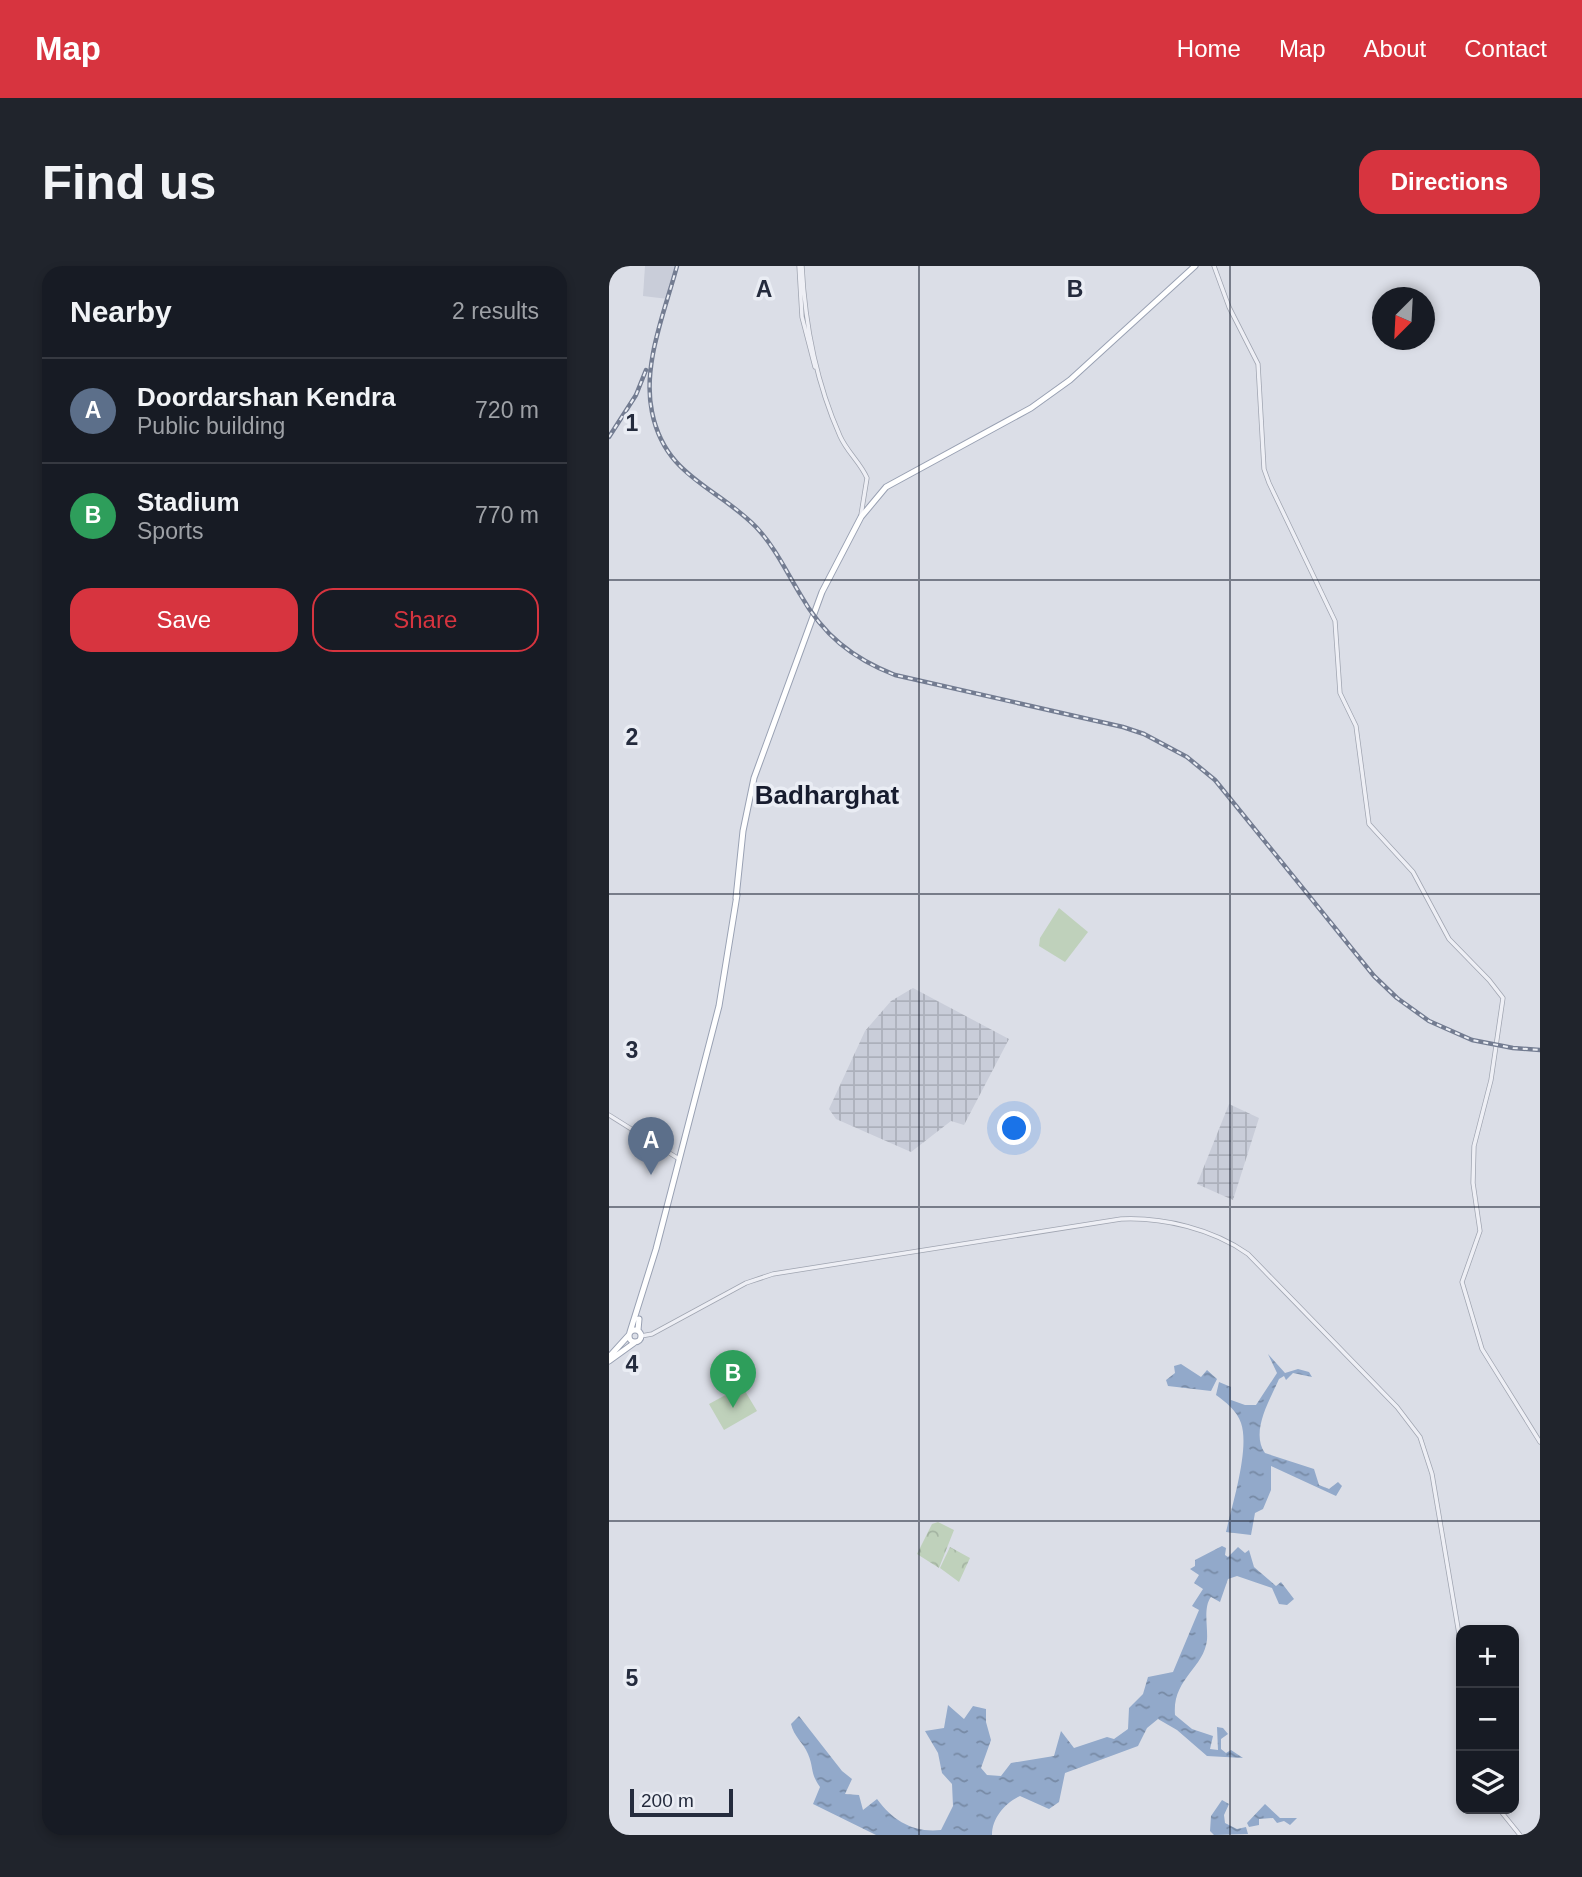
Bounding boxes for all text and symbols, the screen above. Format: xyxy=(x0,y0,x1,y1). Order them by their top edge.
text: Map xyxy=(35,30,101,67)
text: Home xyxy=(1177,35,1241,62)
text: Map xyxy=(1279,35,1326,62)
text: About xyxy=(1364,35,1426,62)
text: Contact xyxy=(1464,35,1547,62)
button: Directions xyxy=(1359,150,1540,214)
text: Find us xyxy=(42,155,216,209)
text: A xyxy=(756,276,772,302)
text: B xyxy=(1067,276,1083,302)
north arrow xyxy=(1372,287,1435,350)
text: Nearby xyxy=(70,295,172,328)
text: 2 results xyxy=(452,298,539,324)
text: Doordarshan Kendra xyxy=(137,382,396,412)
text: A xyxy=(85,397,101,423)
text: 720 m xyxy=(475,397,539,423)
text: 1 xyxy=(626,410,639,436)
text: Public building xyxy=(137,413,285,439)
text: Stadium xyxy=(137,487,240,517)
text: B xyxy=(85,502,101,528)
text: 770 m xyxy=(475,502,539,528)
text: Sports xyxy=(137,518,203,544)
button: Save xyxy=(70,588,298,652)
button: Share xyxy=(312,588,539,652)
text: 2 xyxy=(626,724,638,750)
district label: Badharghat xyxy=(755,780,900,810)
text: 3 xyxy=(626,1037,638,1063)
your location xyxy=(997,1111,1031,1145)
pin: A xyxy=(628,1117,674,1175)
pin: B xyxy=(710,1350,756,1408)
text: 4 xyxy=(626,1351,639,1377)
map controls xyxy=(1456,1625,1519,1814)
button: + xyxy=(1456,1625,1519,1688)
text: 5 xyxy=(626,1665,639,1691)
button: − xyxy=(1456,1688,1519,1751)
button: layers xyxy=(1456,1751,1519,1814)
scale bar xyxy=(630,1786,733,1818)
text: 200 m xyxy=(641,1790,694,1811)

